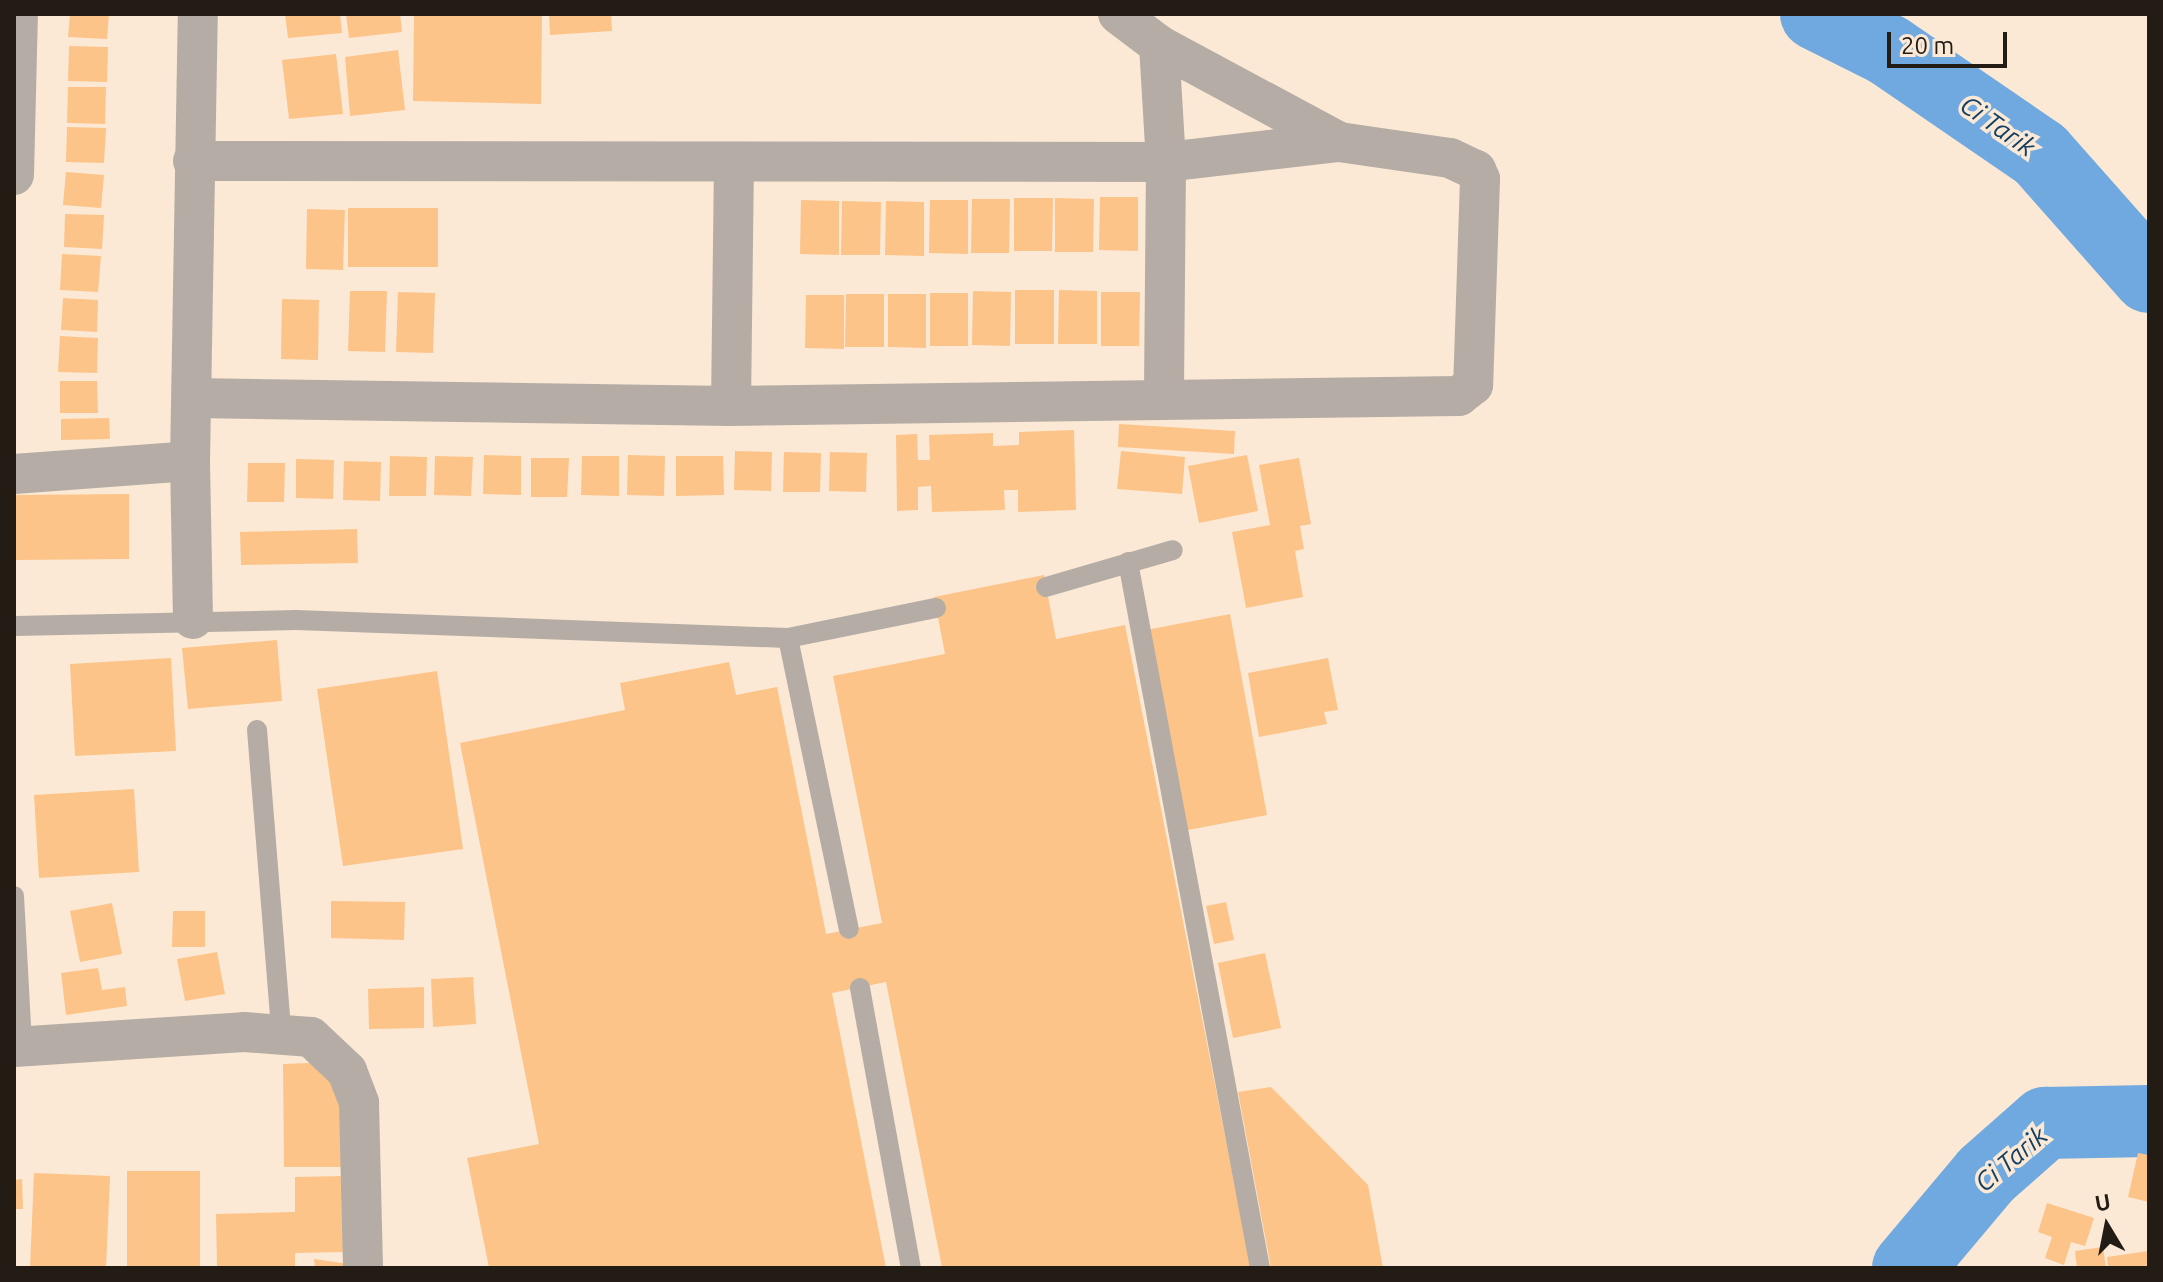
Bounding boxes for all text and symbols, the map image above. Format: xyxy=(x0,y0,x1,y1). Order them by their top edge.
scale bar xyxy=(1891,16,2011,66)
text: 20 m xyxy=(1901,32,1954,59)
water label: Ci Tarik xyxy=(1954,89,2042,163)
water label: Ci Tarik xyxy=(1968,1120,2054,1198)
north arrow xyxy=(2067,1186,2147,1266)
text: U xyxy=(2093,1188,2113,1216)

